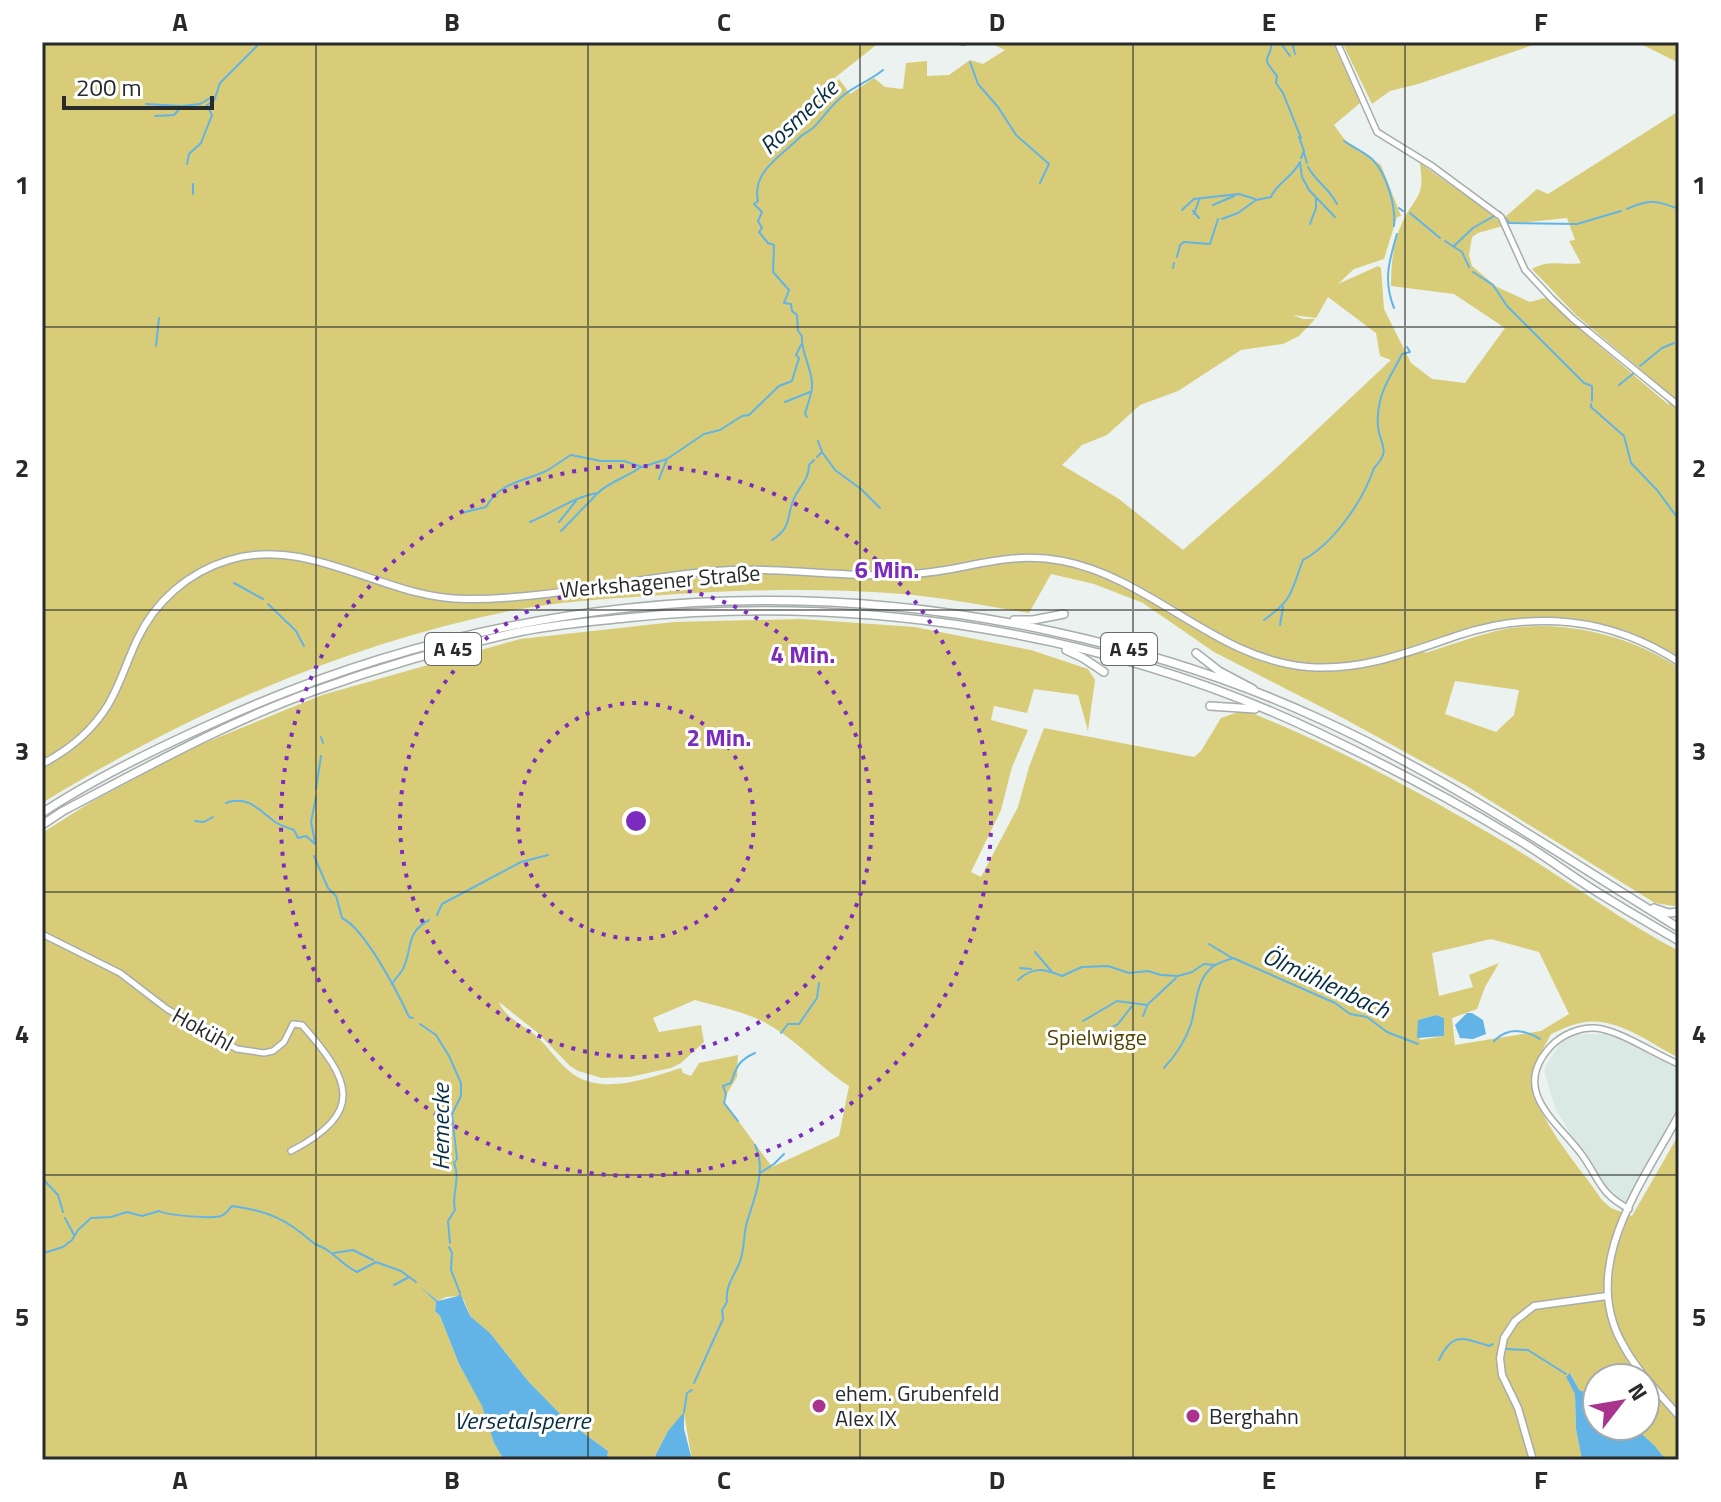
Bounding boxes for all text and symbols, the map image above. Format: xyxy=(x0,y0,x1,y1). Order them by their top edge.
text: A xyxy=(172,2,188,41)
text: B xyxy=(444,2,460,41)
text: C xyxy=(717,2,731,41)
text: D xyxy=(989,2,1005,41)
text: E xyxy=(1262,2,1276,41)
text: F xyxy=(1534,2,1548,41)
scale bar xyxy=(64,60,212,110)
text: 200 m xyxy=(76,69,142,105)
water label: Rosmecke xyxy=(751,69,847,162)
text: 1 xyxy=(15,165,29,204)
text: 1 xyxy=(1692,165,1706,204)
text: 2 xyxy=(15,448,29,487)
text: 2 xyxy=(1692,448,1706,487)
text: 6 Min. xyxy=(855,551,919,587)
street label: Werkshagener Straße xyxy=(558,555,762,607)
road number: A 45 xyxy=(425,633,481,665)
road number: A 45 xyxy=(1101,633,1157,665)
text: 4 Min. xyxy=(771,636,835,672)
text: 2 Min. xyxy=(687,719,751,755)
text: 3 xyxy=(15,731,29,770)
text: 3 xyxy=(1692,731,1706,770)
centre of rings xyxy=(622,807,650,835)
water label: Ölmühlenbach xyxy=(1257,937,1397,1028)
street label: Hokühl xyxy=(166,998,240,1060)
text: 4 xyxy=(15,1014,29,1053)
text: 4 xyxy=(1692,1014,1706,1053)
park label: Spielwigge xyxy=(1047,1020,1147,1054)
water label: Hemecke xyxy=(422,1082,458,1170)
text: 5 xyxy=(15,1297,29,1336)
text: 5 xyxy=(1692,1297,1706,1336)
north arrow xyxy=(1581,1362,1661,1442)
place label: ehem. Grubenfeld Alex IX xyxy=(835,1376,999,1435)
text: N xyxy=(1620,1376,1657,1407)
marker: ehem. Grubenfeld Alex IX xyxy=(810,1397,828,1415)
place label: Berghahn xyxy=(1209,1399,1299,1433)
water label: Versetalsperre xyxy=(454,1402,592,1438)
marker: Berghahn xyxy=(1184,1407,1202,1425)
text: A xyxy=(172,1460,188,1499)
text: B xyxy=(444,1460,460,1499)
text: C xyxy=(717,1460,731,1499)
text: D xyxy=(989,1460,1005,1499)
text: E xyxy=(1262,1460,1276,1499)
text: F xyxy=(1534,1460,1548,1499)

